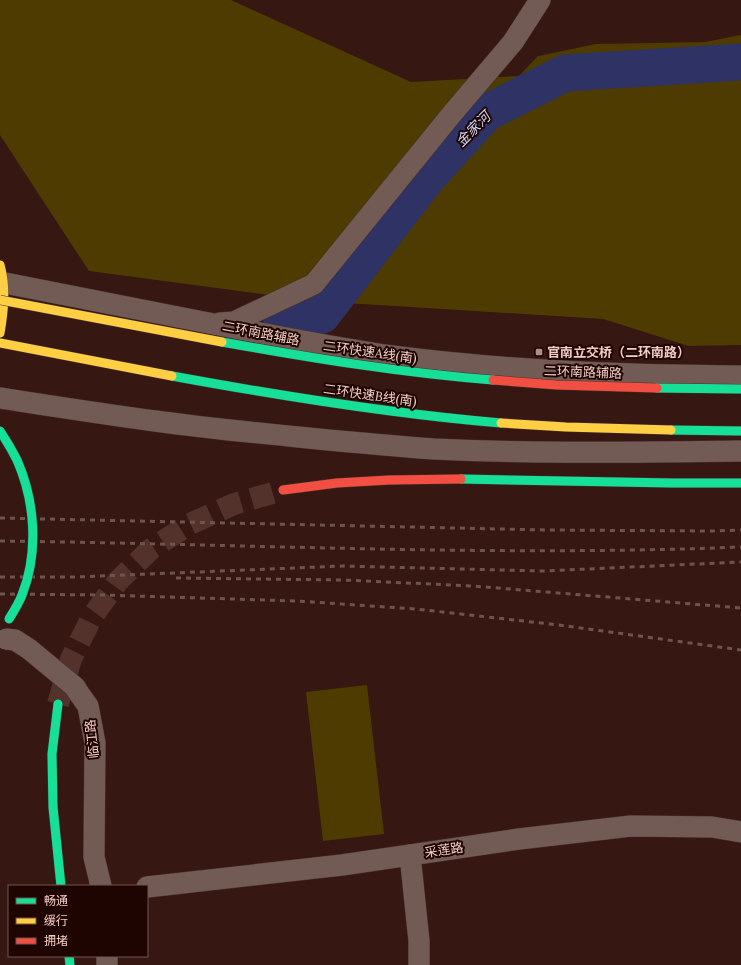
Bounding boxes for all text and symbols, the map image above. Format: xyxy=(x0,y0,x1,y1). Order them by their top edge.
water label: 金家河 xyxy=(452,106,496,150)
street label: 二环南路辅路 xyxy=(221,317,301,349)
street label: 二环快速A线(南) xyxy=(322,337,418,367)
place label: 官南立交桥（二环南路） xyxy=(547,344,690,361)
marker: 官南立交桥（二环南路） xyxy=(534,347,544,357)
street label: 二环南路辅路 xyxy=(544,362,622,382)
street label: 二环快速B线(南) xyxy=(322,380,418,410)
street label: 临江路 xyxy=(82,719,102,759)
street label: 采莲路 xyxy=(423,839,465,861)
legend xyxy=(8,885,148,957)
text: 畅通 xyxy=(44,893,68,908)
text: 缓行 xyxy=(44,913,68,928)
text: 拥堵 xyxy=(44,933,68,948)

